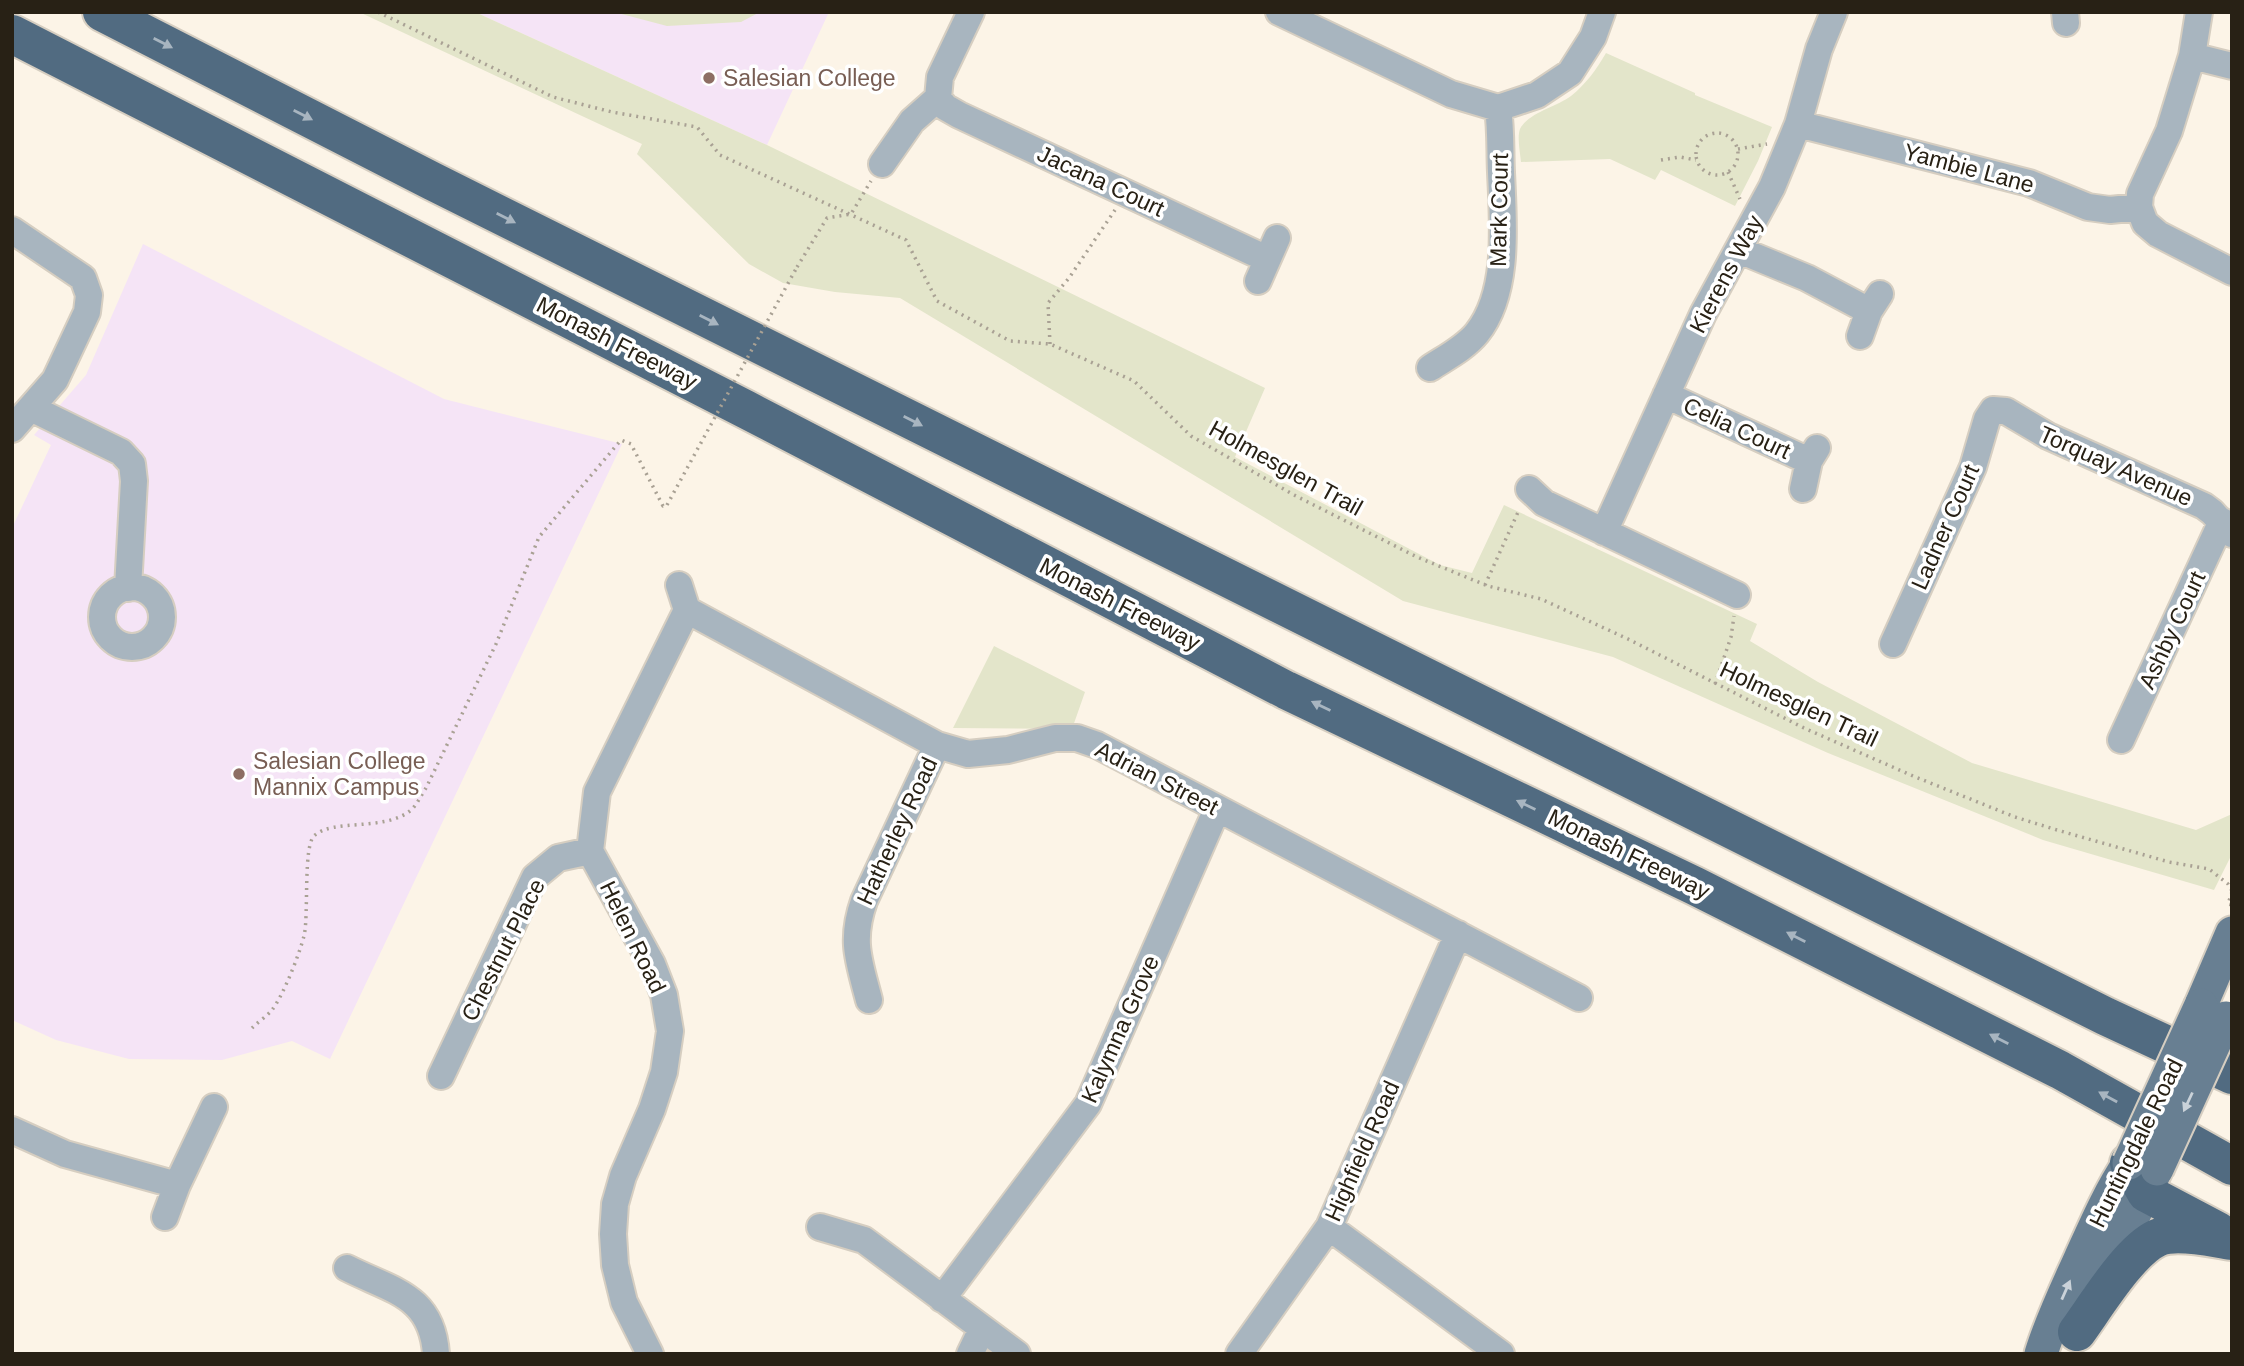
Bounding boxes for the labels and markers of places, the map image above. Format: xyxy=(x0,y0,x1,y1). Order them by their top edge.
place label: Salesian College xyxy=(723,65,896,91)
marker: Salesian College xyxy=(701,70,717,86)
place label: Salesian College Mannix Campus xyxy=(253,748,426,800)
marker: Salesian College Mannix Campus xyxy=(231,766,247,782)

